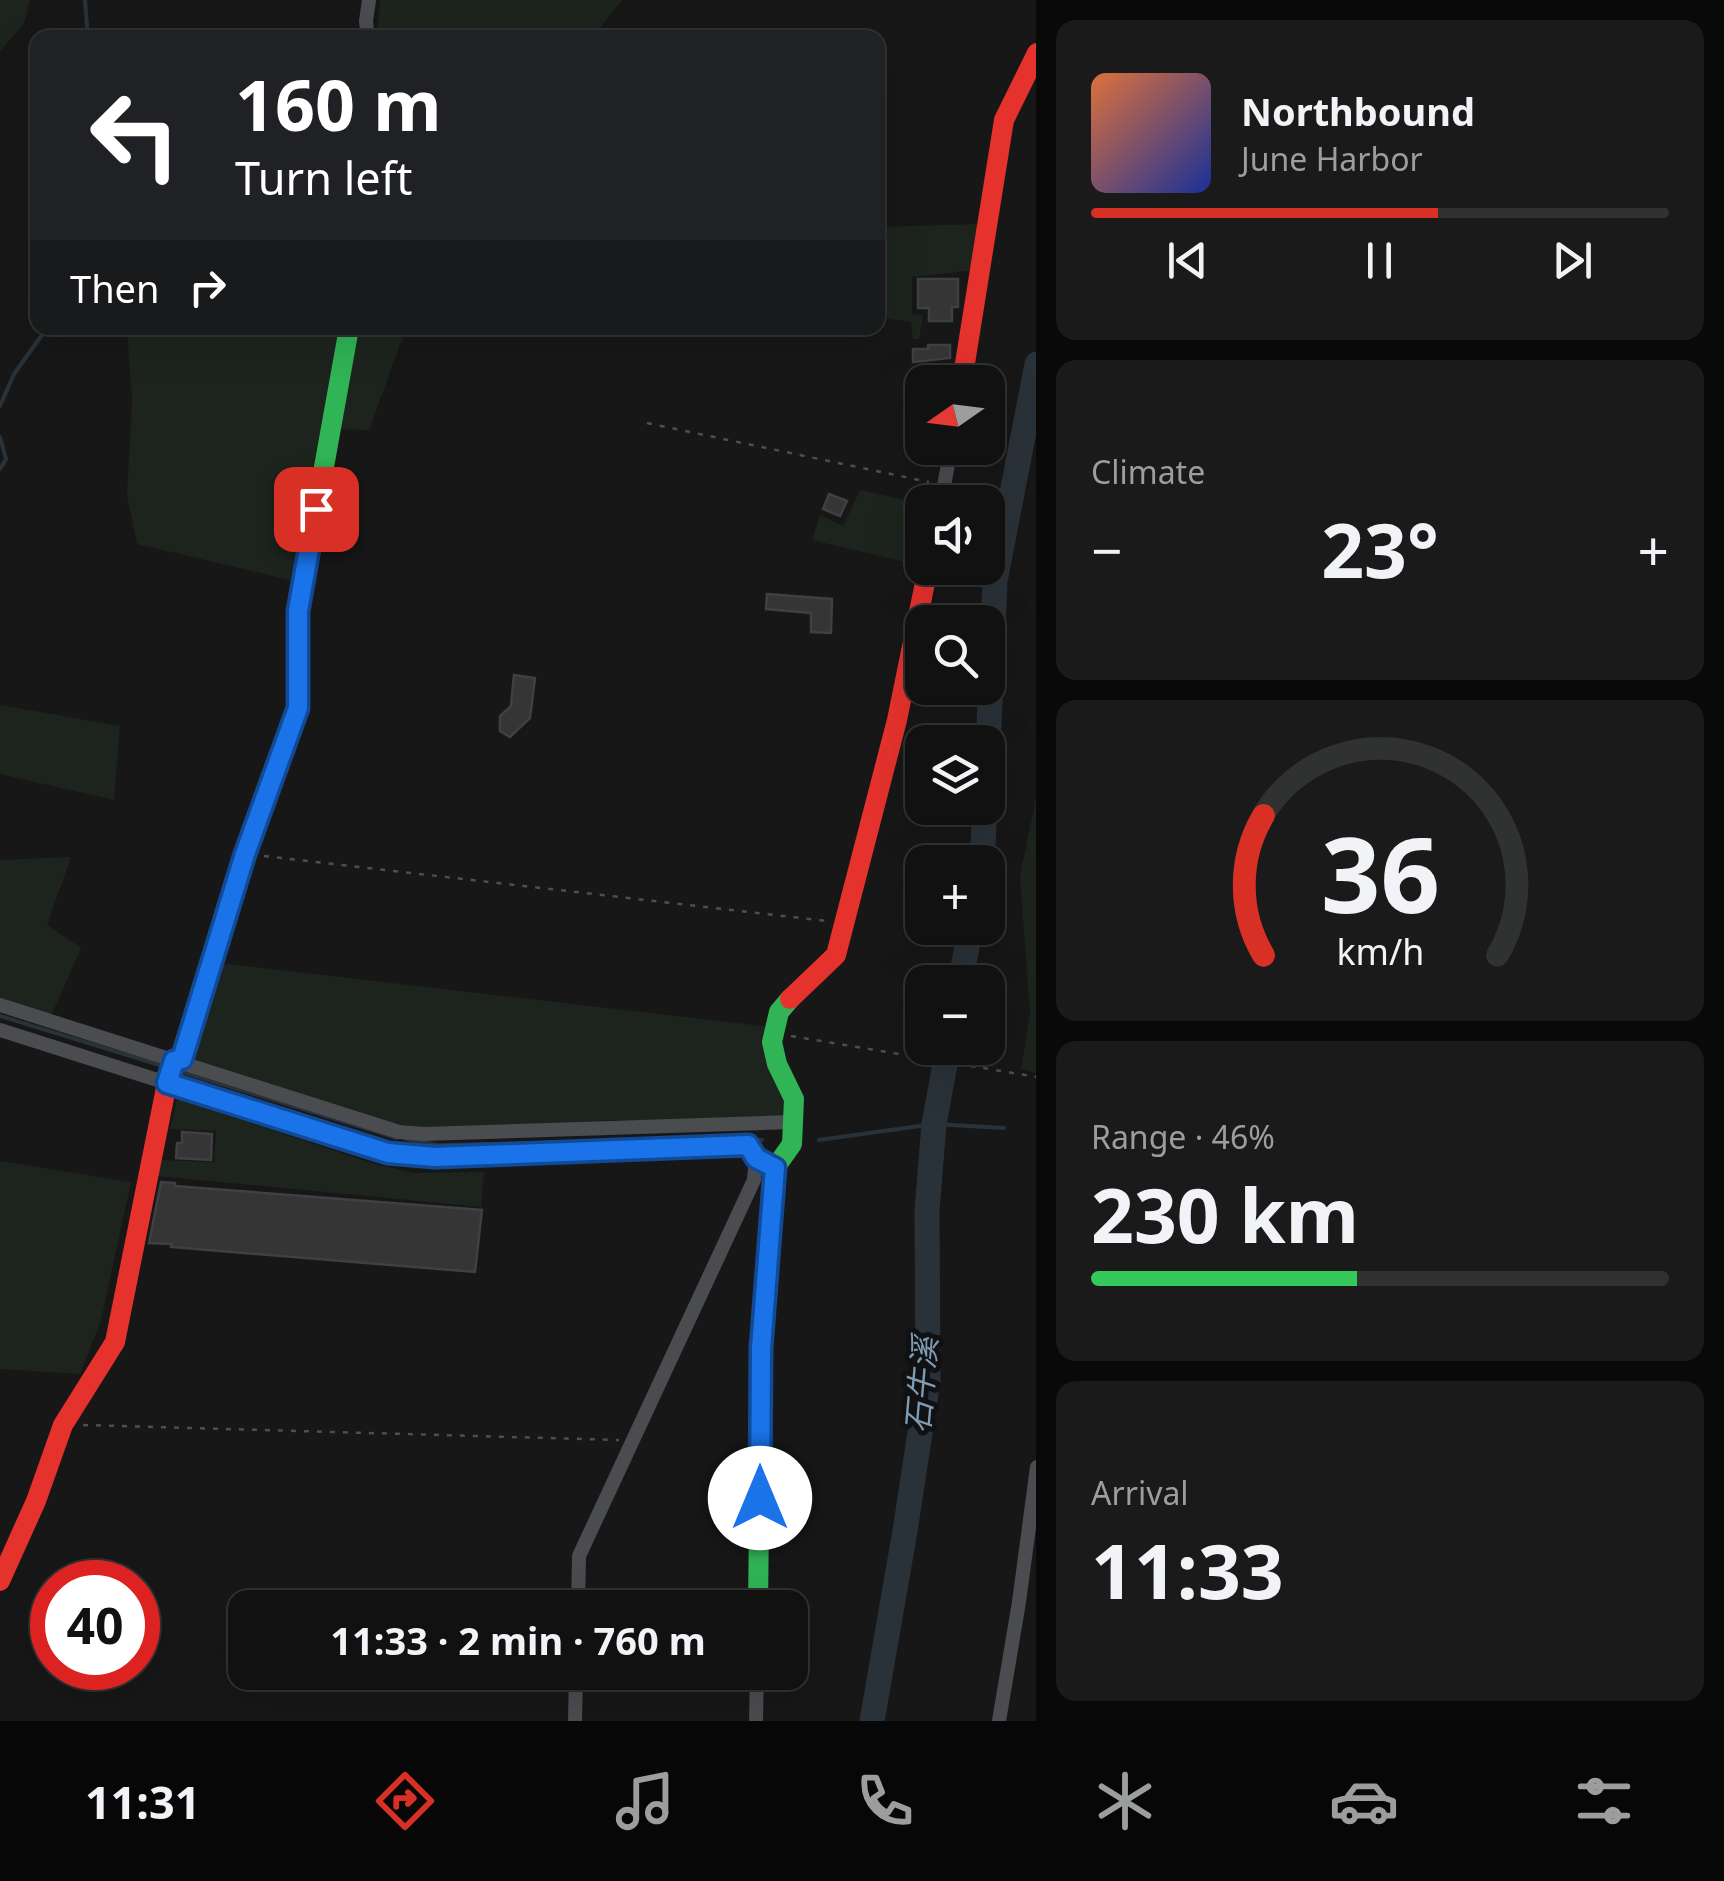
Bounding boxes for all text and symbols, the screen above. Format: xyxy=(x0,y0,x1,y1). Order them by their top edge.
text: 160 m xyxy=(235,56,442,152)
icon: left xyxy=(70,70,200,200)
text: Northbound xyxy=(1241,85,1475,137)
text: June Harbor xyxy=(1241,137,1423,180)
text: Turn left xyxy=(235,147,412,208)
icon: previous xyxy=(1160,233,1215,288)
icon: pause xyxy=(1352,233,1407,288)
icon: next xyxy=(1545,233,1600,288)
icon: right xyxy=(180,260,235,315)
text: Then xyxy=(70,262,160,314)
north arrow xyxy=(905,365,1005,465)
map controls xyxy=(905,365,1005,1065)
text: Climate xyxy=(1091,450,1205,493)
pin xyxy=(274,467,359,552)
icon: arrive xyxy=(289,482,344,537)
button: sound xyxy=(905,485,1005,585)
text: 23° xyxy=(1321,498,1439,600)
text: − xyxy=(1091,512,1122,587)
text: + xyxy=(1638,512,1669,587)
button: search xyxy=(905,605,1005,705)
button: layers xyxy=(905,725,1005,825)
text: 36 xyxy=(1321,802,1439,943)
button: + xyxy=(905,845,1005,945)
text: km/h xyxy=(1336,927,1424,975)
button: − xyxy=(905,965,1005,1065)
text: Range · 46% xyxy=(1091,1115,1275,1158)
text: 230 km xyxy=(1091,1163,1359,1265)
water label: 石牛溪 xyxy=(895,1331,946,1435)
position arrow xyxy=(708,1446,812,1550)
text: Arrival xyxy=(1091,1471,1189,1514)
text: 11:33 xyxy=(1091,1519,1284,1621)
speed limit sign: 40 xyxy=(30,1560,160,1690)
text: 11:33 · 2 min · 760 m xyxy=(330,1614,706,1666)
icon: directions xyxy=(370,1766,440,1836)
icon: music xyxy=(610,1766,680,1836)
icon: phone xyxy=(850,1766,920,1836)
icon: climate xyxy=(1090,1766,1160,1836)
icon: car xyxy=(1329,1766,1399,1836)
icon: filters xyxy=(1569,1766,1639,1836)
text: 11:31 xyxy=(85,1771,200,1832)

